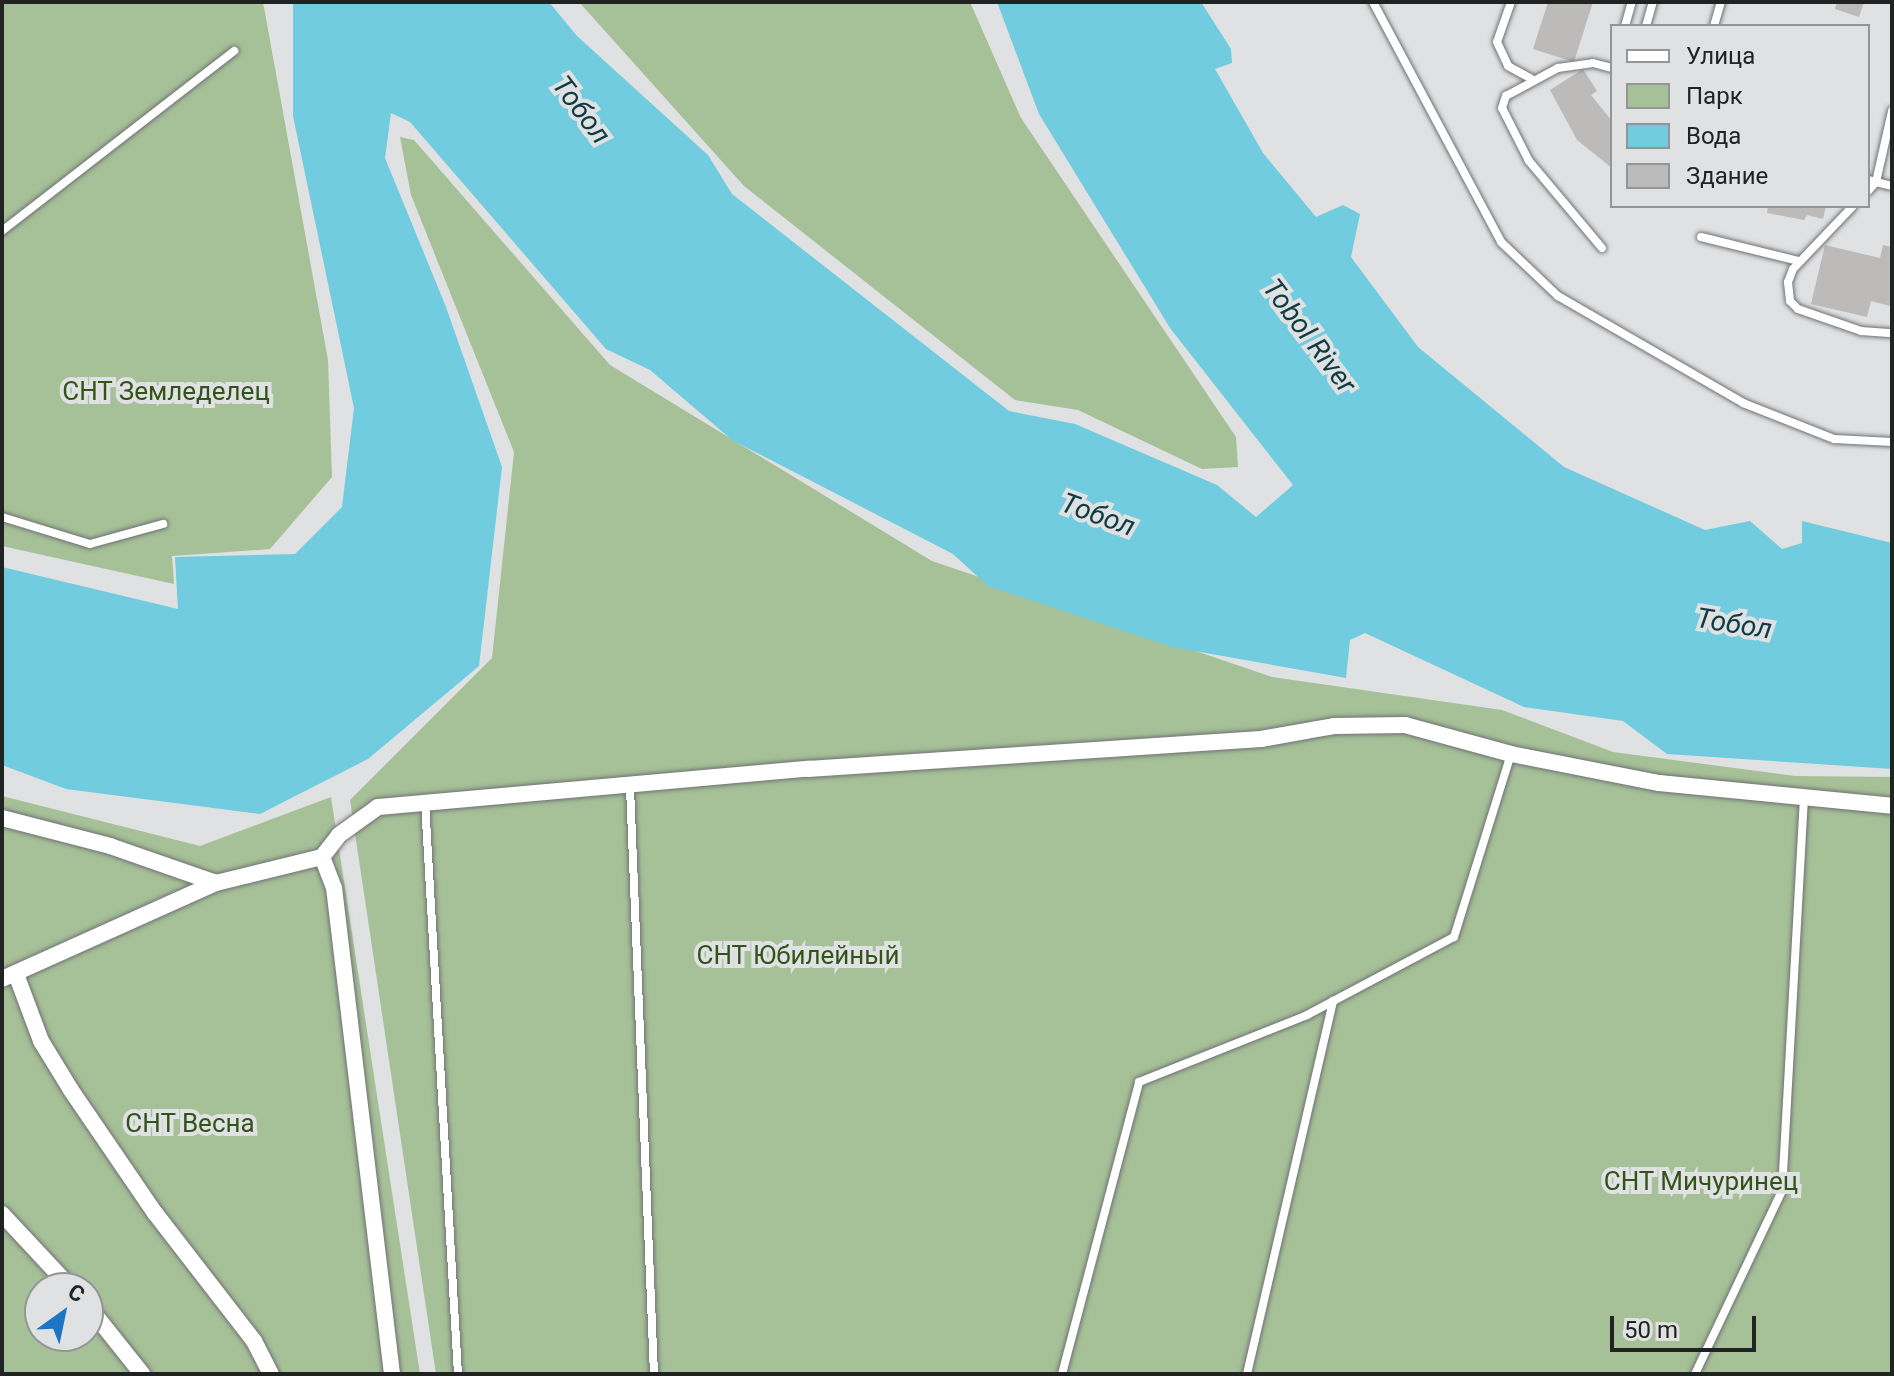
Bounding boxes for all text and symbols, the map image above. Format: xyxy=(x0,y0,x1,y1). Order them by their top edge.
legend xyxy=(1610,24,1870,208)
text: Улица xyxy=(1686,42,1755,70)
water label: Тобол xyxy=(545,69,617,151)
text: Парк xyxy=(1686,82,1743,110)
text: Вода xyxy=(1686,122,1741,150)
text: Здание xyxy=(1686,162,1768,190)
water label: Tobol River xyxy=(1255,272,1363,400)
park label: СНТ Земледелец xyxy=(62,376,270,408)
water label: Тобол xyxy=(1056,486,1140,544)
water label: Тобол xyxy=(1694,601,1774,647)
park label: СНТ Юбилейный xyxy=(696,940,900,972)
park label: СНТ Весна xyxy=(125,1108,255,1140)
park label: СНТ Мичуринец xyxy=(1603,1166,1799,1198)
north arrow xyxy=(24,1272,104,1352)
text: С xyxy=(63,1279,89,1308)
scale bar xyxy=(1614,1300,1760,1350)
text: 50 m xyxy=(1624,1316,1678,1344)

